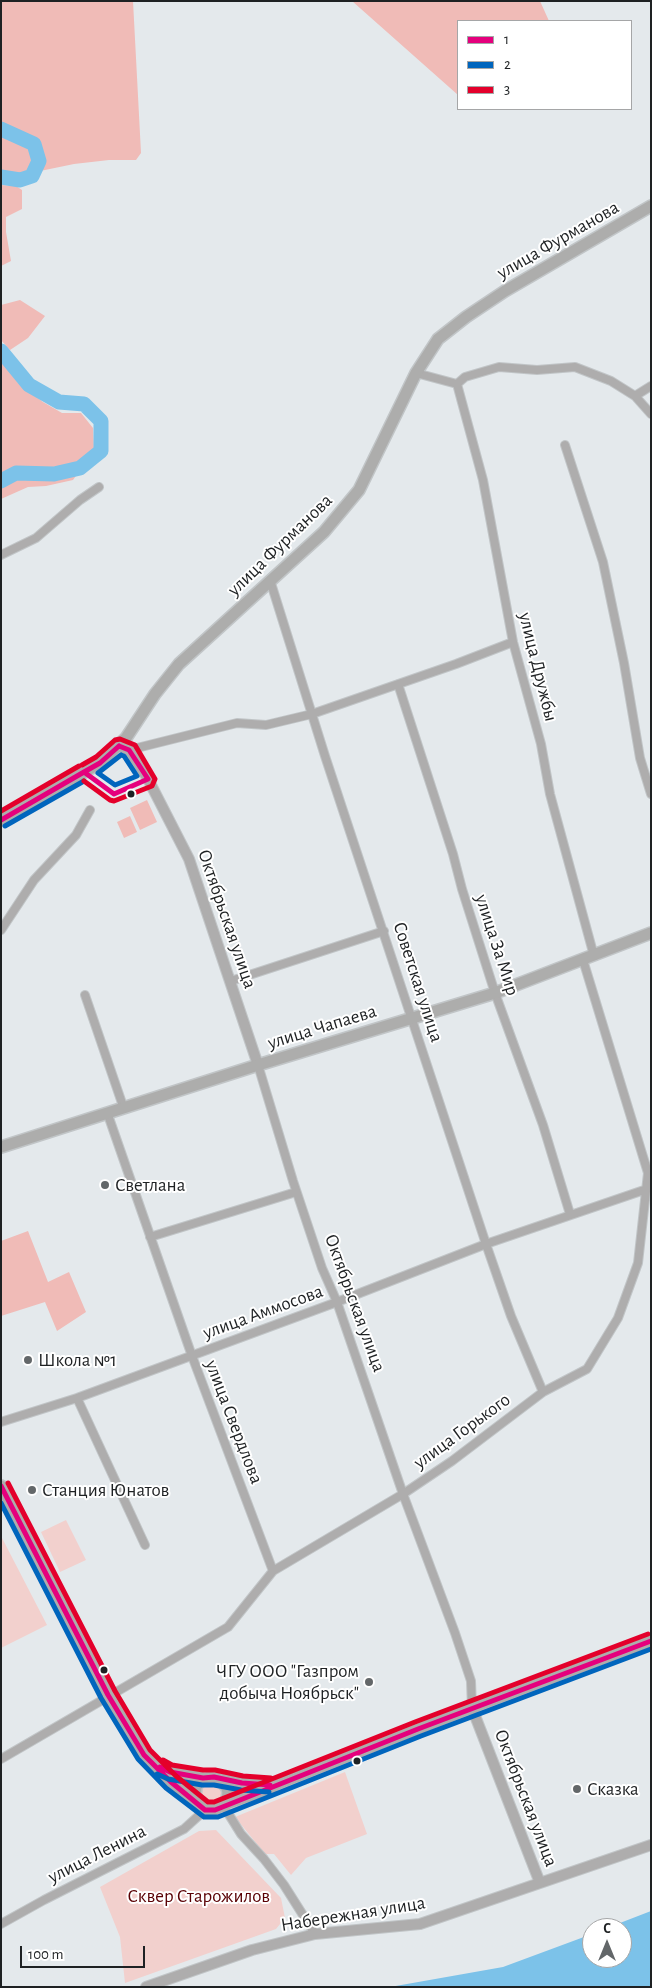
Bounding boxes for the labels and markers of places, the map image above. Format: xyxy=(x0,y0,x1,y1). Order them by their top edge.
unlabelled marker xyxy=(126,789,136,799)
place label: Светлана xyxy=(115,1174,185,1196)
marker: Светлана xyxy=(99,1179,111,1191)
place label: Школа №1 xyxy=(38,1349,117,1371)
marker: Школа №1 xyxy=(22,1354,34,1366)
place label: Станция Юнатов xyxy=(42,1479,169,1501)
marker: Станция Юнатов xyxy=(26,1484,38,1496)
place label: ЧГУ ООО "Газпром добыча Ноябрьск" xyxy=(216,1660,359,1704)
unlabelled marker xyxy=(99,1665,109,1675)
marker: ЧГУ ООО "Газпром добыча Ноябрьск" xyxy=(363,1676,375,1688)
unlabelled marker xyxy=(352,1756,362,1766)
place label: Сказка xyxy=(587,1778,639,1800)
marker: Сказка xyxy=(571,1783,583,1795)

